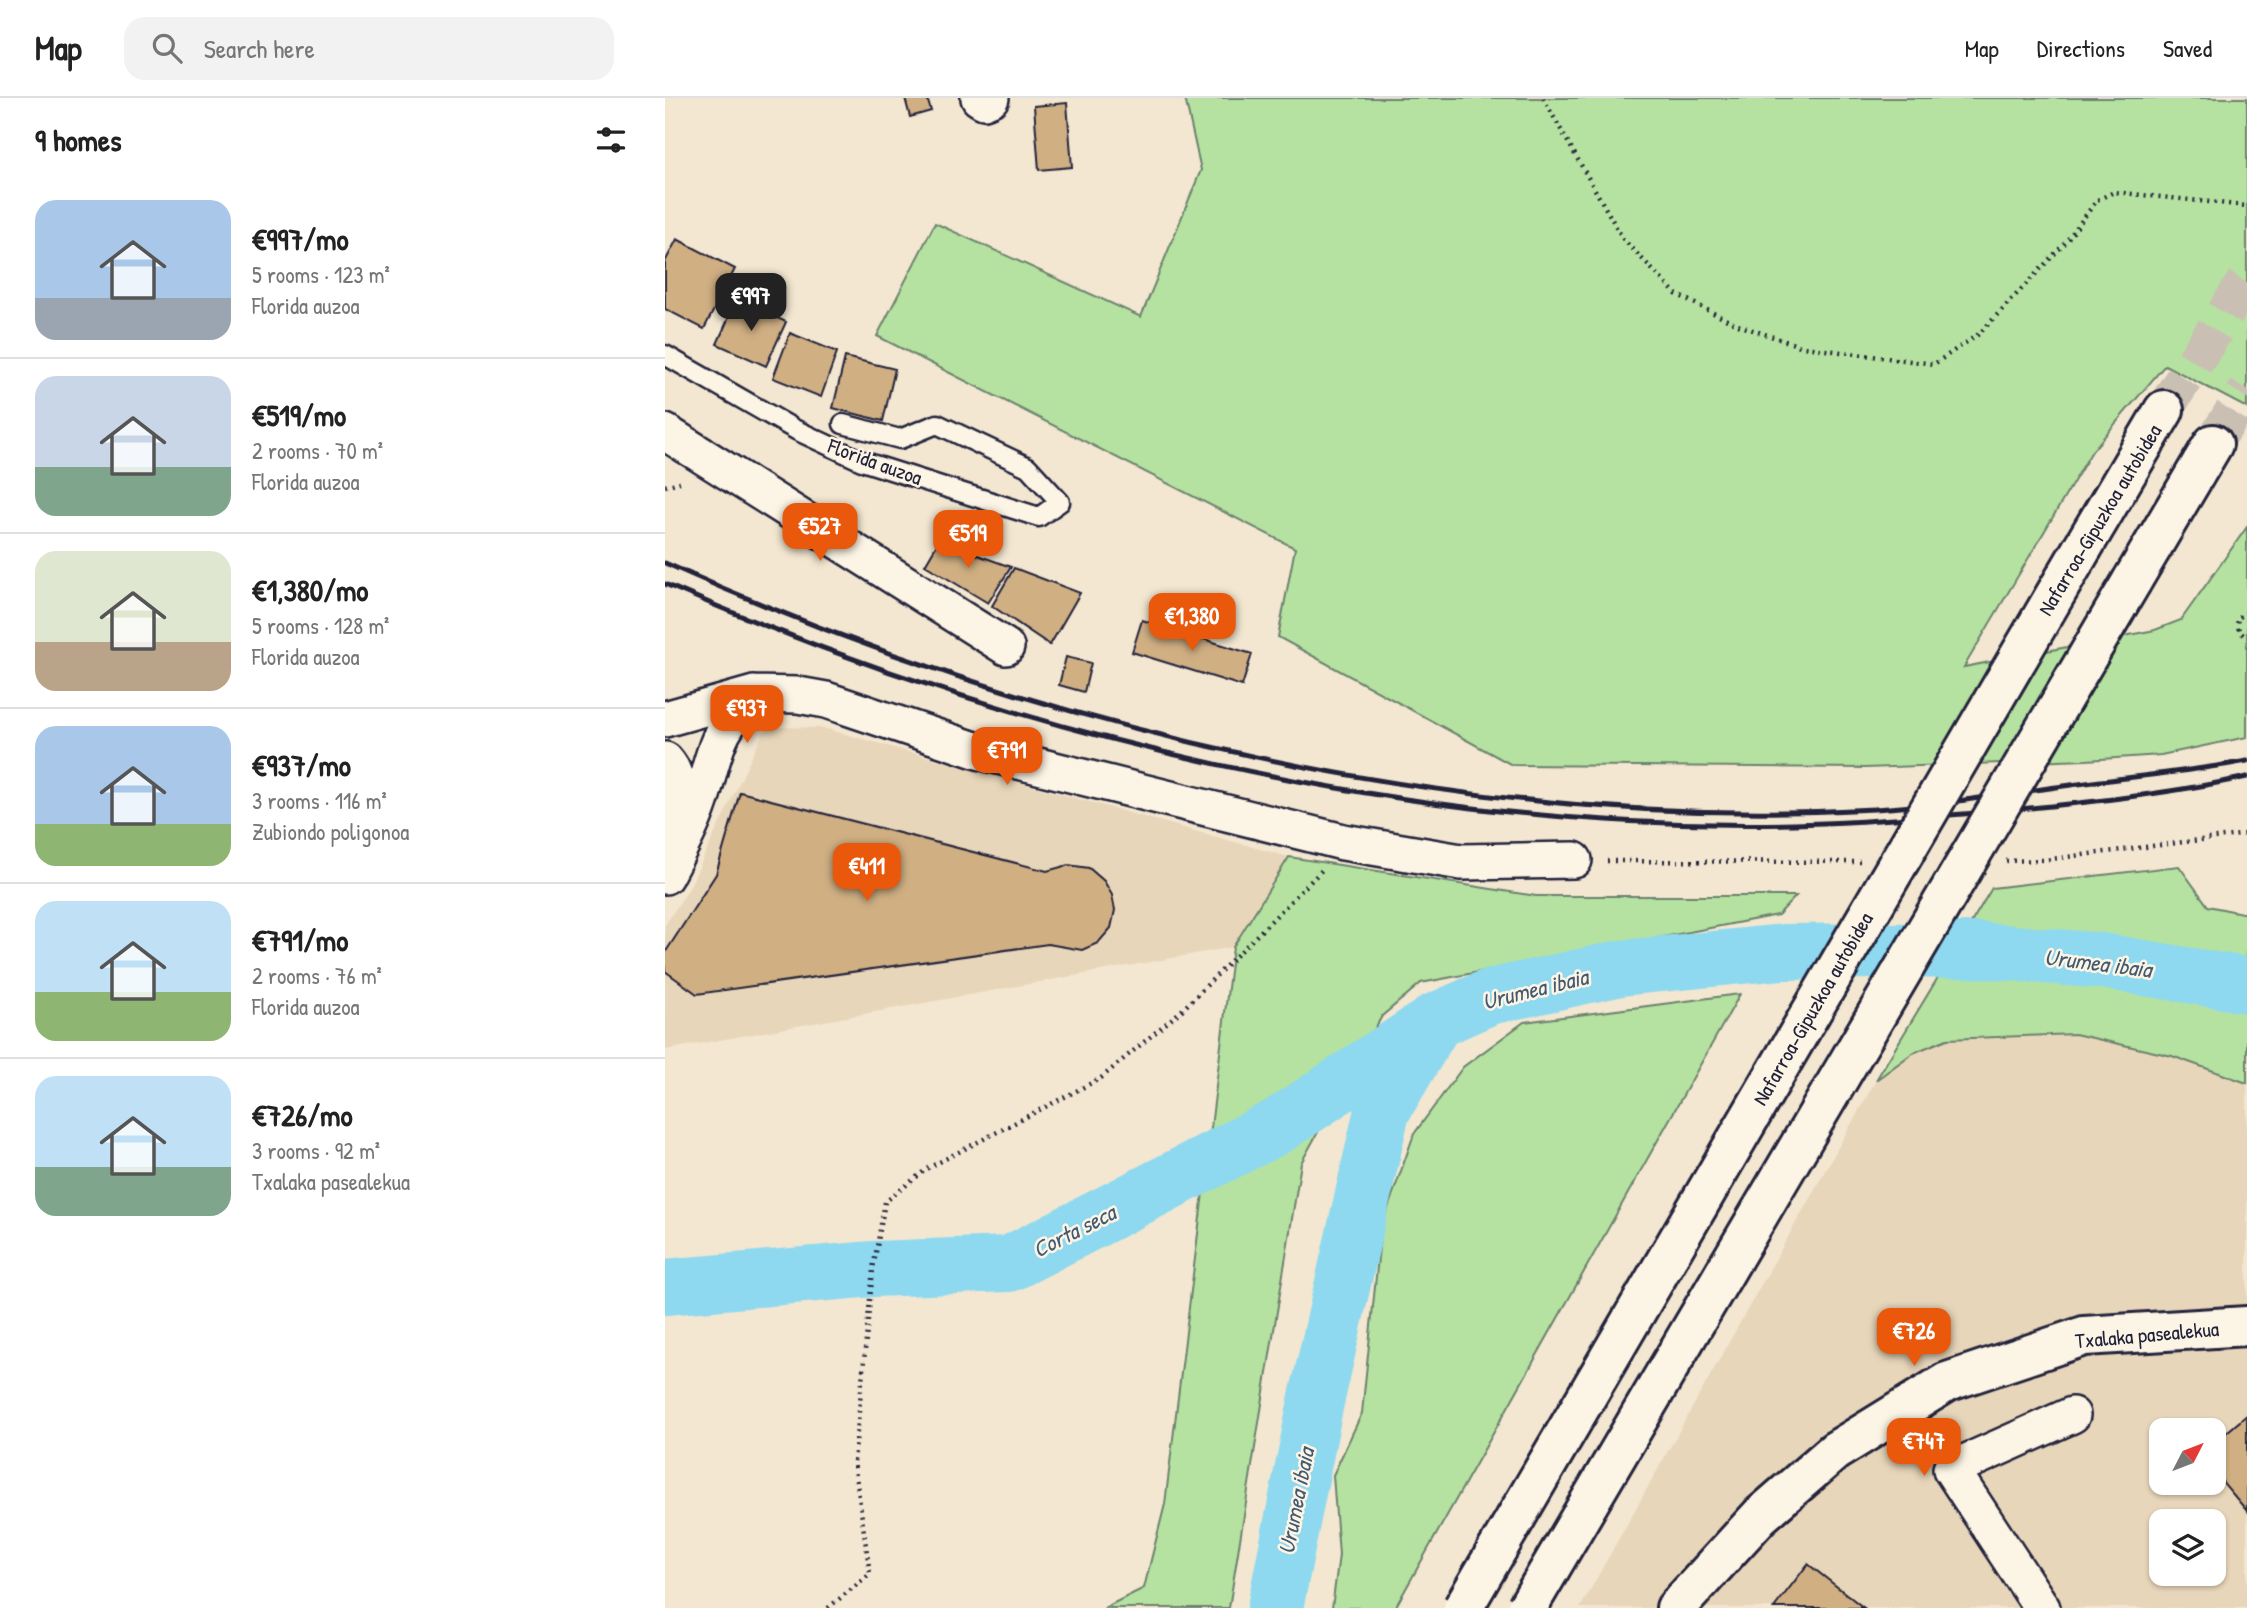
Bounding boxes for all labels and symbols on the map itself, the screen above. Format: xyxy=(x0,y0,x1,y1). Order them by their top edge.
pin: €997 xyxy=(710,274,792,333)
street label: Nafarroa-Gipuzkoa autobidea xyxy=(2031,419,2168,621)
street label: Florida auzoa xyxy=(823,431,926,492)
pin: €527 xyxy=(779,504,861,563)
pin: €519 xyxy=(927,510,1009,570)
pin: €1,380 xyxy=(1135,594,1249,653)
pin: €937 xyxy=(706,686,788,745)
pin: €791 xyxy=(966,728,1048,787)
pin: €411 xyxy=(826,844,908,903)
street label: Nafarroa-Gipuzkoa autobidea xyxy=(1745,907,1880,1111)
water label: Urumea ibaia xyxy=(2043,941,2155,985)
water label: Urumea ibaia xyxy=(1479,960,1593,1017)
water label: Corta seca xyxy=(1027,1196,1122,1265)
pin: €726 xyxy=(1873,1308,1955,1368)
street label: Txalaka pasealekua xyxy=(2074,1314,2220,1355)
pin: €747 xyxy=(1883,1418,1965,1478)
north arrow xyxy=(2149,1418,2226,1494)
water label: Urumea ibaia xyxy=(1270,1443,1321,1557)

